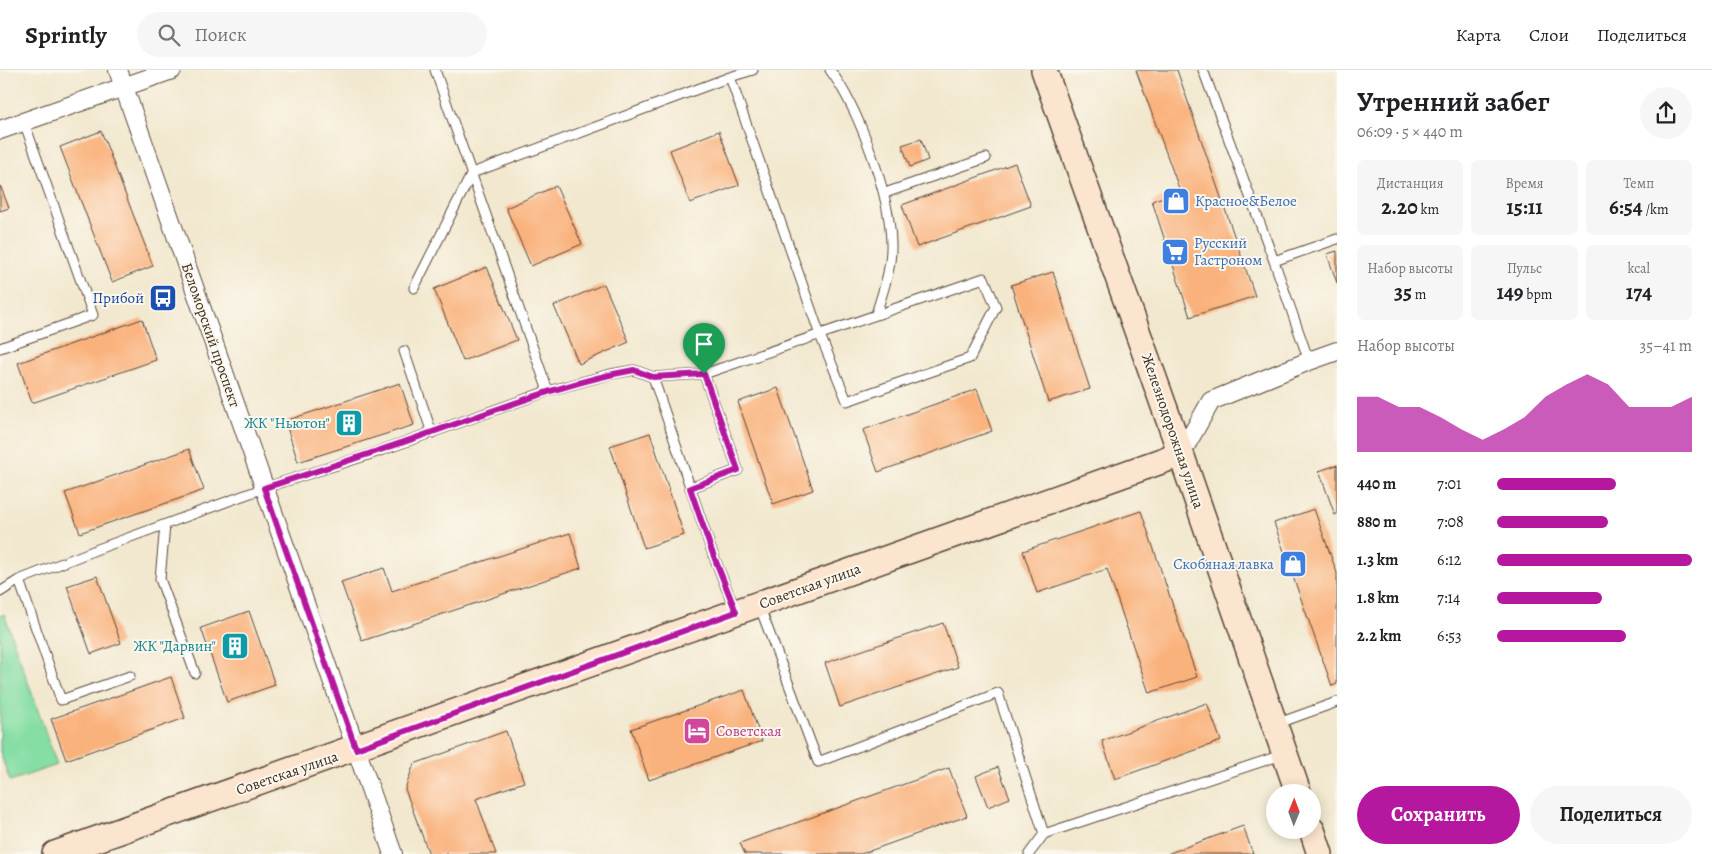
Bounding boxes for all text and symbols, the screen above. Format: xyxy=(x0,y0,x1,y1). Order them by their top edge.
search box xyxy=(137,12,487,57)
text: Sprintly xyxy=(25,19,107,51)
icon: search xyxy=(155,21,183,49)
text: Поиск xyxy=(195,22,247,48)
text: Карта xyxy=(1456,23,1501,47)
text: Слои xyxy=(1529,23,1569,47)
text: Поделиться xyxy=(1597,23,1687,47)
text: Утренний забег xyxy=(1357,83,1550,121)
button: share xyxy=(1640,87,1692,139)
text: 06:09 · 5 × 440 m xyxy=(1357,121,1463,143)
text: Дистанция xyxy=(1377,174,1444,193)
text: Время xyxy=(1505,174,1544,193)
text: Темп xyxy=(1624,174,1654,193)
shop icon: Красное&Белое xyxy=(1161,186,1191,216)
place label: Красное&Белое xyxy=(1195,191,1297,211)
text: 2.20 xyxy=(1381,193,1418,221)
text: 15:11 xyxy=(1506,193,1543,221)
text: 6:54 xyxy=(1609,193,1643,221)
text: km xyxy=(1418,200,1439,219)
text: /km xyxy=(1643,200,1669,219)
place label: Русский Гастроном xyxy=(1194,233,1262,270)
supermarket icon: Русский Гастроном xyxy=(1160,237,1190,267)
text: Набор высоты xyxy=(1367,259,1453,278)
text: Пульс xyxy=(1507,259,1542,278)
text: kcal xyxy=(1628,259,1650,278)
street label: Беломорский проспект xyxy=(177,260,245,410)
text: 35 xyxy=(1394,278,1412,306)
text: 149 xyxy=(1496,278,1524,306)
text: 174 xyxy=(1626,278,1652,306)
bus stop icon: Прибой xyxy=(148,283,178,313)
text: m xyxy=(1412,285,1426,304)
text: bpm xyxy=(1524,285,1553,304)
place label: Прибой xyxy=(92,288,144,308)
pin xyxy=(683,323,725,374)
icon: arrive xyxy=(690,330,718,358)
text: Набор высоты xyxy=(1357,335,1455,357)
text: 35–41 m xyxy=(1640,335,1692,357)
street label: Железнодорожная улица xyxy=(1137,351,1209,511)
building icon: ЖК "Ньютон" xyxy=(334,408,364,438)
place label: ЖК "Ньютон" xyxy=(244,413,330,433)
text: 440 m xyxy=(1357,473,1396,495)
text: 7:01 xyxy=(1437,473,1462,495)
text: 880 m xyxy=(1357,511,1397,533)
text: 7:08 xyxy=(1437,511,1464,533)
shop icon: Скобяная лавка xyxy=(1278,549,1308,579)
text: 1.3 km xyxy=(1357,549,1398,571)
text: 6:12 xyxy=(1437,549,1461,571)
place label: Скобяная лавка xyxy=(1173,554,1274,574)
street label: Советская улица xyxy=(756,558,864,614)
text: 1.8 km xyxy=(1357,587,1399,609)
text: 7:14 xyxy=(1437,587,1460,609)
text: 2.2 km xyxy=(1357,625,1401,647)
text: 6:53 xyxy=(1437,625,1462,647)
building icon: ЖК "Дарвин" xyxy=(220,631,250,661)
place label: ЖК "Дарвин" xyxy=(134,636,216,656)
hotel icon: Советская xyxy=(682,716,712,746)
place label: Советская xyxy=(716,721,781,741)
street label: Советская улица xyxy=(233,746,341,800)
north arrow xyxy=(1266,784,1321,839)
map controls xyxy=(1266,784,1321,839)
button: Сохранить xyxy=(1357,786,1520,844)
button: Поделиться xyxy=(1530,786,1692,844)

